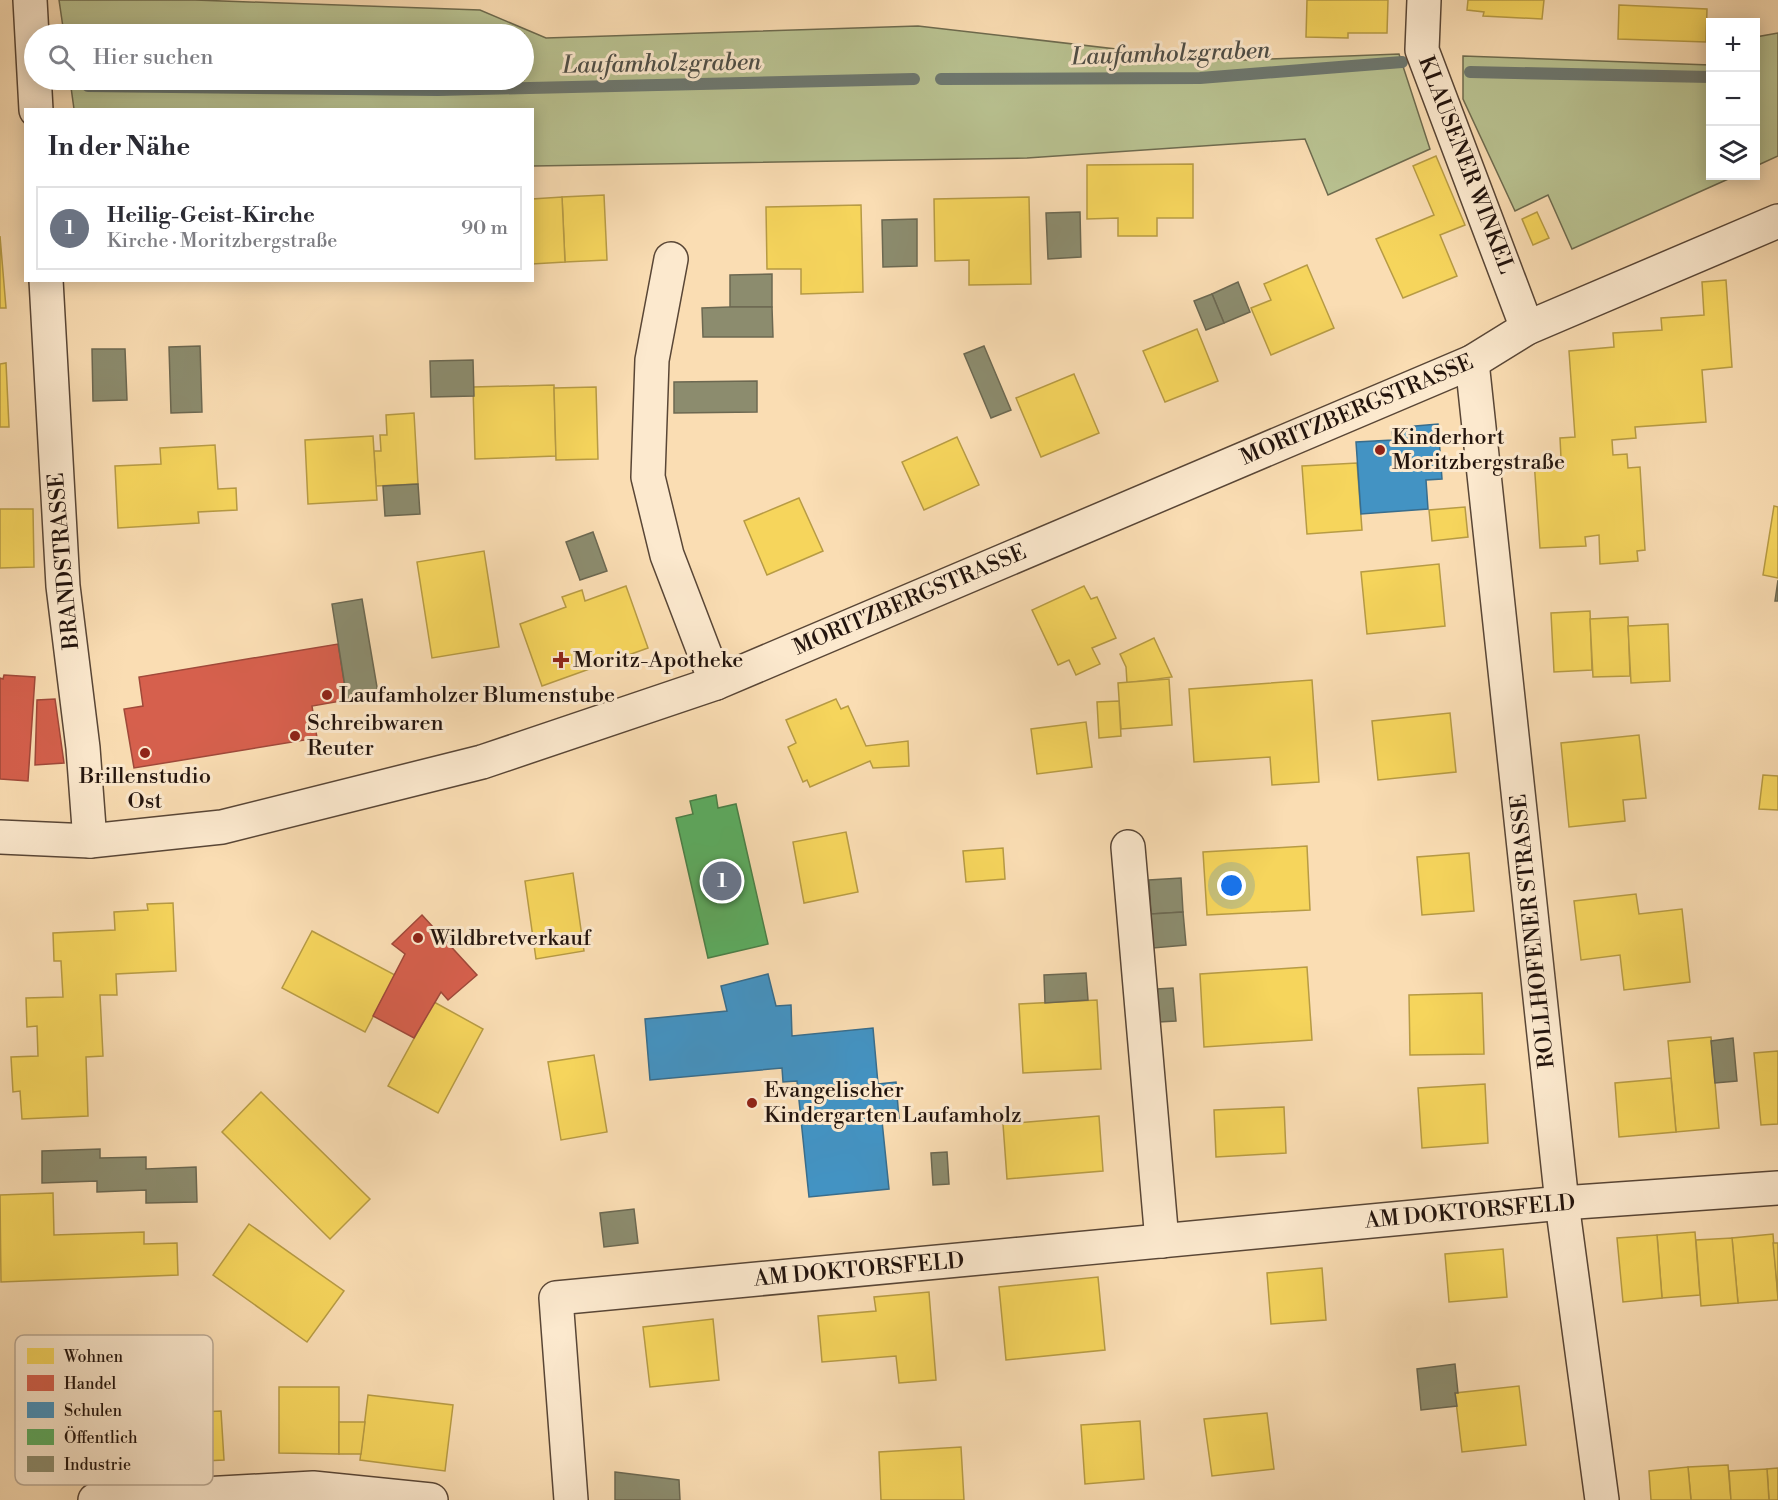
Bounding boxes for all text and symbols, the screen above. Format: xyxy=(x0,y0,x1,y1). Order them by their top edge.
map controls xyxy=(1706,18,1760,180)
button: + xyxy=(1706,18,1760,72)
search box xyxy=(24,24,534,90)
water label: Laufamholzgraben xyxy=(1070,36,1271,72)
icon: search xyxy=(45,41,78,74)
text: Hier suchen xyxy=(93,44,213,71)
water label: Laufamholzgraben xyxy=(561,47,762,81)
street label: KLAUSENER WINKEL xyxy=(1412,52,1520,278)
button: − xyxy=(1706,72,1760,126)
button: layers xyxy=(1706,126,1760,180)
text: In der Nähe xyxy=(48,131,190,163)
text: Heilig-Geist-Kirche xyxy=(107,202,315,229)
text: 1 xyxy=(65,216,74,241)
text: 90 m xyxy=(461,216,508,241)
text: Kirche · Moritzbergstraße xyxy=(107,229,337,254)
street label: MORITZBERGSTRASSE xyxy=(1236,349,1478,471)
place label: Kinderhort Moritzbergstraße xyxy=(1392,424,1565,476)
marker: Kinderhort Moritzbergstraße xyxy=(1373,443,1387,457)
street label: BRANDSTRASSE xyxy=(43,471,85,651)
street label: MORITZBERGSTRASSE xyxy=(789,539,1031,661)
place label: Moritz-Apotheke xyxy=(573,647,743,674)
marker: Moritz-Apotheke xyxy=(554,653,568,667)
place label: Laufamholzer Blumenstube xyxy=(339,682,615,709)
marker: Laufamholzer Blumenstube xyxy=(320,688,334,702)
place label: Schreibwaren Reuter xyxy=(307,710,444,762)
marker: Schreibwaren Reuter xyxy=(288,729,302,743)
marker: Brillenstudio Ost xyxy=(138,746,152,760)
place label: Brillenstudio Ost xyxy=(78,763,211,815)
street label: ROLLHOFENER STRASSE xyxy=(1505,793,1561,1069)
pin: 1 xyxy=(702,858,742,904)
your location xyxy=(1217,871,1246,900)
place label: Wildbretverkauf xyxy=(429,925,592,952)
marker: Wildbretverkauf xyxy=(411,931,425,945)
place label: Evangelischer Kindergarten Laufamholz xyxy=(764,1077,1022,1129)
marker: Evangelischer Kindergarten Laufamholz xyxy=(745,1096,759,1110)
street label: AM DOKTORSFELD xyxy=(1363,1189,1576,1235)
street label: AM DOKTORSFELD xyxy=(752,1247,965,1293)
legend xyxy=(15,1335,213,1485)
text: Wohnen xyxy=(63,1347,124,1367)
text: Handel xyxy=(64,1374,117,1394)
text: Schulen xyxy=(64,1401,123,1421)
text: Öffentlich xyxy=(64,1426,138,1448)
text: Industrie xyxy=(64,1455,131,1475)

